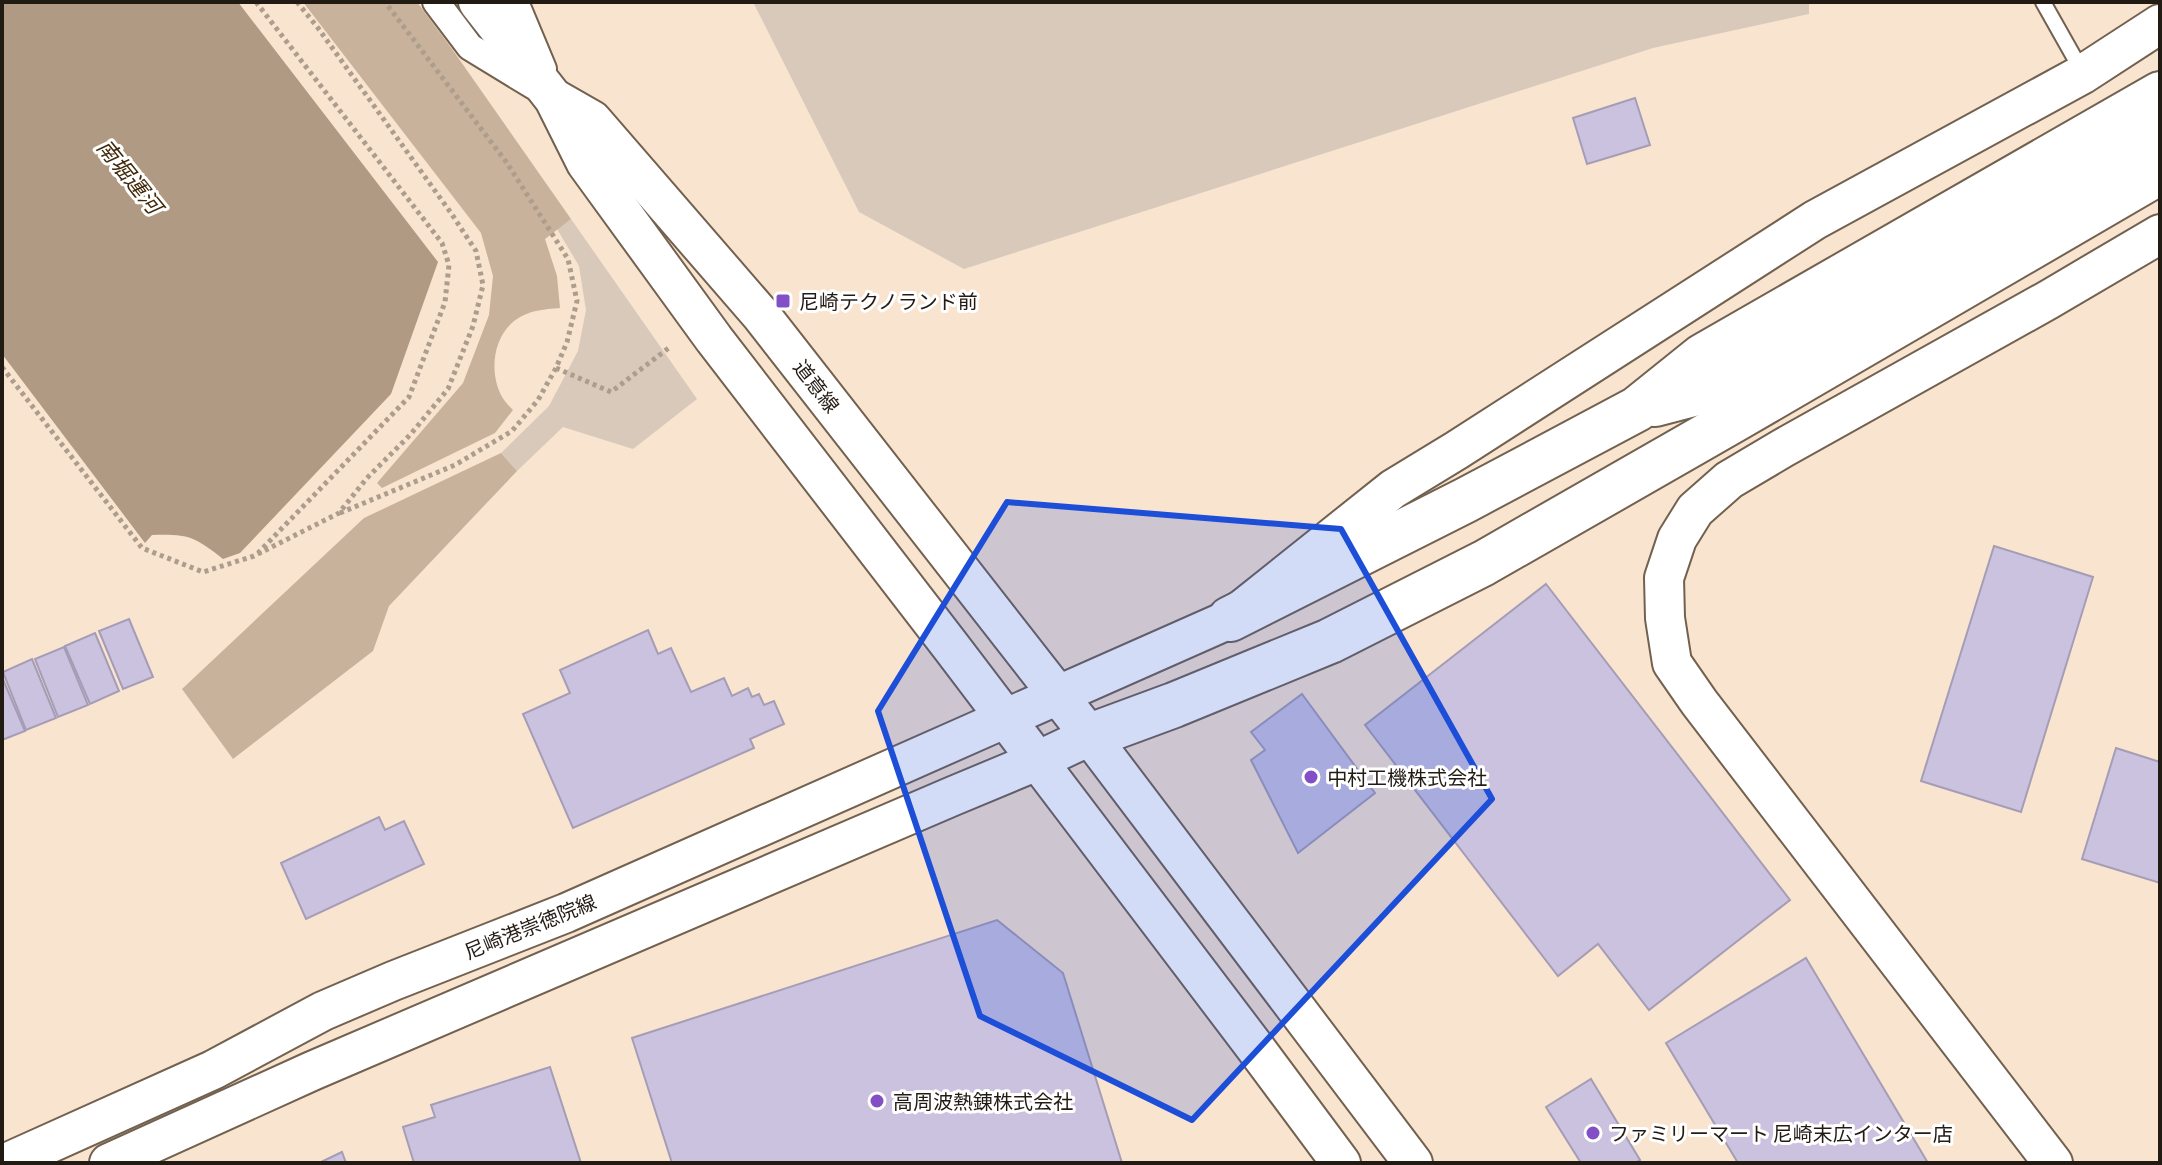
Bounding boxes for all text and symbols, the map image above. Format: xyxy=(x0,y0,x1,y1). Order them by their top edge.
water label: 南堀運河 xyxy=(92,133,171,222)
place label: 尼崎テクノランド前 xyxy=(799,289,978,313)
marker: 尼崎テクノランド前 xyxy=(774,292,792,310)
street label: 道意線 xyxy=(789,355,845,417)
place label: 中村工機株式会社 xyxy=(1327,765,1487,789)
marker: 中村工機株式会社 xyxy=(1302,768,1320,786)
street label: 尼崎港崇徳院線 xyxy=(461,889,599,963)
place label: 高周波熱錬株式会社 xyxy=(893,1089,1073,1113)
marker: 高周波熱錬株式会社 xyxy=(868,1092,886,1110)
place label: ファミリーマート 尼崎末広インター店 xyxy=(1609,1121,1953,1145)
marker: ファミリーマート 尼崎末広インター店 xyxy=(1584,1124,1602,1142)

